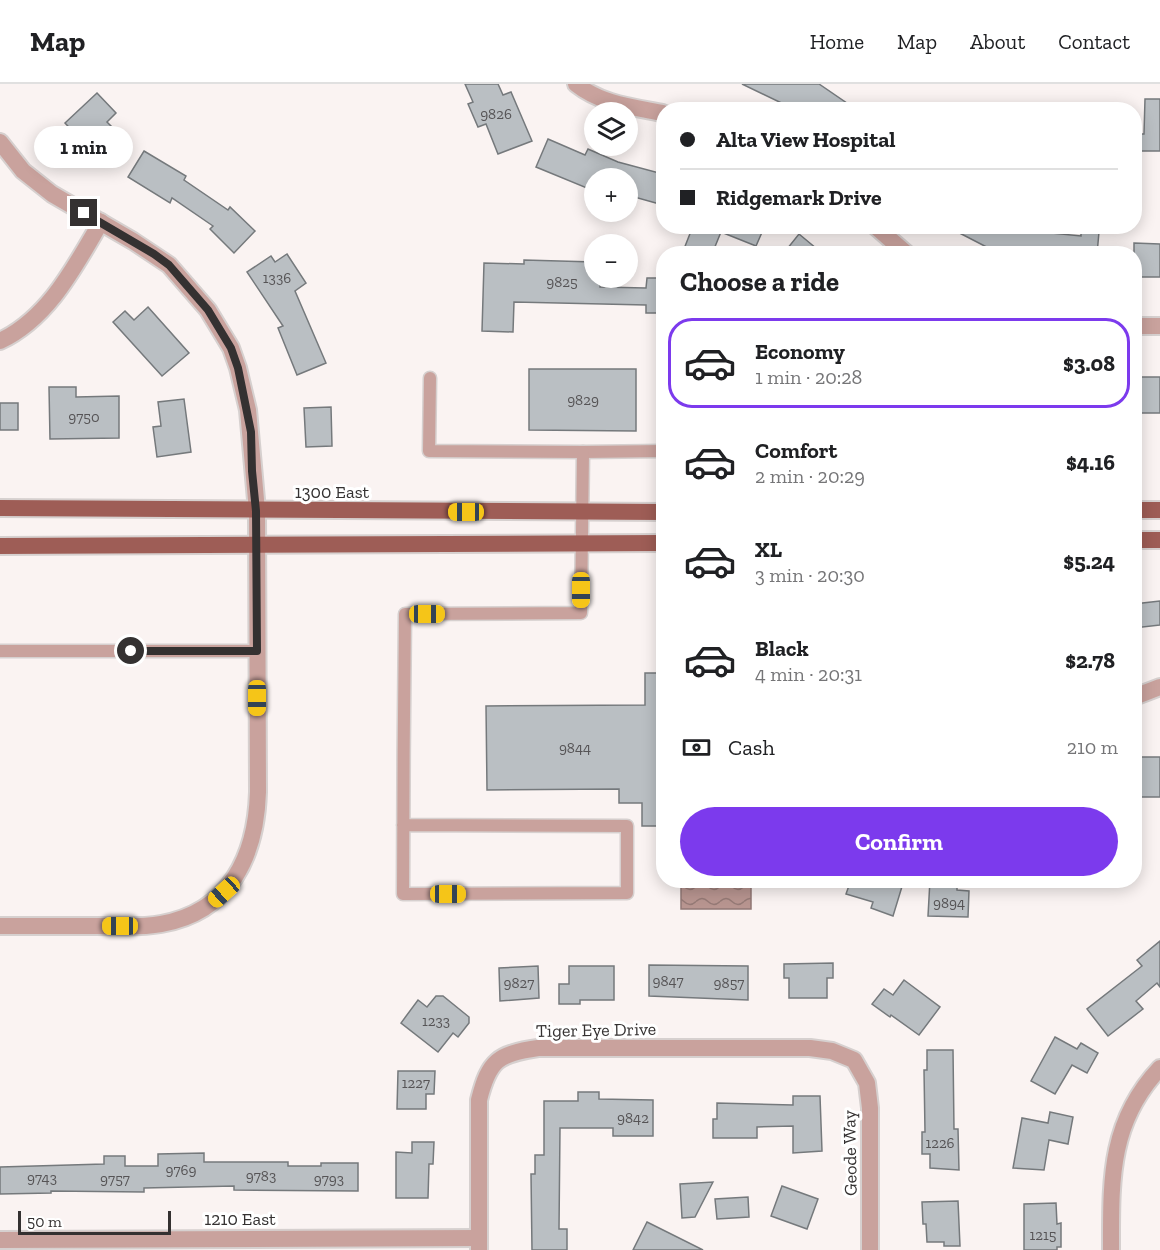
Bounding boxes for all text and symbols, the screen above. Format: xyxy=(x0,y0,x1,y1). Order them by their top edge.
text: Map xyxy=(30,25,85,58)
text: Home xyxy=(810,29,864,54)
text: Map xyxy=(897,29,937,54)
text: About xyxy=(970,29,1025,54)
text: Contact xyxy=(1058,29,1130,54)
map controls xyxy=(584,102,638,288)
button: layers xyxy=(584,102,638,156)
house number: 9826 xyxy=(480,105,512,123)
callout: 1 min xyxy=(34,126,134,168)
text: Alta View Hospital xyxy=(716,126,896,153)
text: 1 min xyxy=(60,135,107,159)
button: + xyxy=(584,168,638,222)
text: Ridgemark Drive xyxy=(716,184,882,211)
route end xyxy=(70,199,97,226)
button: − xyxy=(584,234,638,288)
text: Choose a ride xyxy=(680,266,839,298)
house number: 1336 xyxy=(263,269,291,287)
house number: 9825 xyxy=(546,273,578,291)
icon: car xyxy=(683,336,737,390)
text: Economy xyxy=(755,338,845,365)
text: $3.08 xyxy=(1063,350,1115,377)
text: 1 min · 20:28 xyxy=(755,365,862,389)
house number: 9829 xyxy=(567,391,599,409)
house number: 9750 xyxy=(68,408,100,426)
icon: car xyxy=(683,435,737,489)
text: Comfort xyxy=(755,437,837,464)
text: $4.16 xyxy=(1066,449,1115,476)
text: 2 min · 20:29 xyxy=(755,464,865,488)
street label: 1300 East xyxy=(295,481,370,503)
car xyxy=(448,503,484,521)
icon: car xyxy=(683,534,737,588)
text: XL xyxy=(755,536,782,563)
text: $5.24 xyxy=(1063,548,1115,575)
text: 3 min · 20:30 xyxy=(755,563,865,587)
car xyxy=(572,572,590,608)
car xyxy=(409,605,445,623)
icon: car xyxy=(683,633,737,687)
text: Black xyxy=(755,635,809,662)
route start xyxy=(117,637,144,664)
text: $2.78 xyxy=(1065,647,1115,674)
text: 4 min · 20:31 xyxy=(755,662,862,686)
car xyxy=(248,680,266,716)
icon: cash xyxy=(680,731,713,764)
text: Cash xyxy=(728,734,775,761)
text: 210 m xyxy=(1067,735,1118,759)
house number: 9844 xyxy=(559,739,591,757)
button: Confirm xyxy=(680,807,1118,876)
car xyxy=(205,873,243,911)
car xyxy=(430,885,466,903)
house number: 9894 xyxy=(933,894,965,912)
car xyxy=(102,917,138,935)
house number: 9847 xyxy=(653,972,683,990)
house number: 9827 xyxy=(504,974,534,992)
house number: 9857 xyxy=(714,974,744,992)
house number: 1233 xyxy=(422,1012,450,1030)
street label: Tiger Eye Drive xyxy=(536,1018,656,1042)
house number: 1227 xyxy=(402,1074,430,1092)
house number: 9842 xyxy=(617,1109,649,1127)
street label: Geode Way xyxy=(838,1109,862,1196)
house number: 1226 xyxy=(925,1134,955,1152)
house number: 9769 xyxy=(166,1161,197,1179)
house number: 9783 xyxy=(246,1167,276,1185)
house number: 9743 xyxy=(27,1169,57,1187)
house number: 9757 xyxy=(100,1170,130,1188)
house number: 9793 xyxy=(314,1170,344,1188)
scale bar xyxy=(18,1208,171,1236)
street label: 1210 East xyxy=(204,1208,276,1230)
text: 50 m xyxy=(27,1212,62,1231)
house number: 1215 xyxy=(1030,1226,1057,1244)

